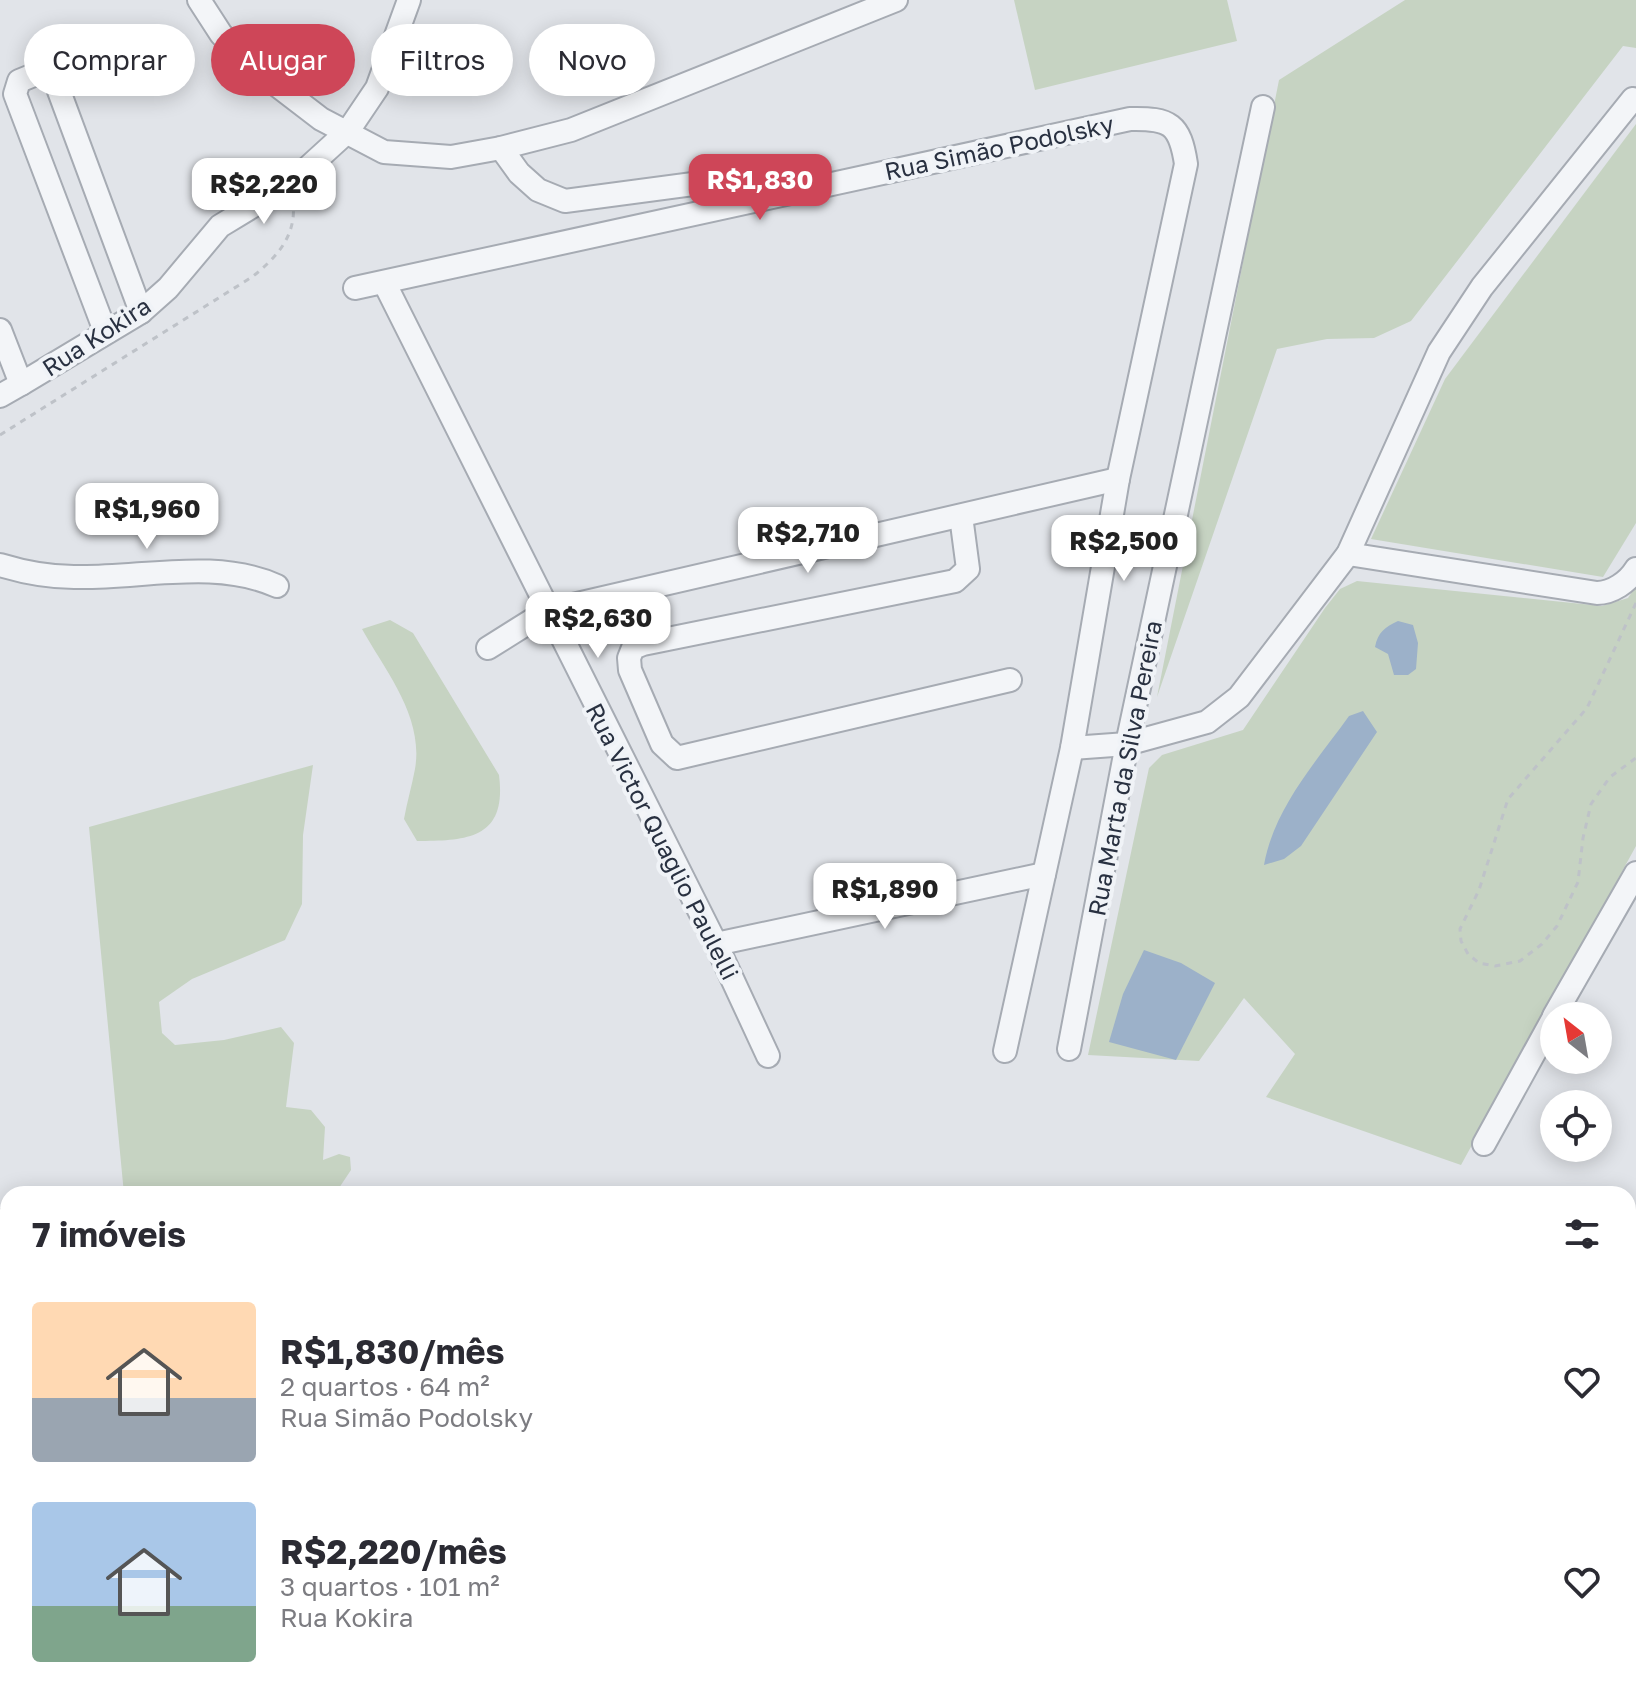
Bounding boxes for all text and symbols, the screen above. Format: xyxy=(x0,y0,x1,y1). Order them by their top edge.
chip: Comprar xyxy=(24,24,195,96)
chip: Alugar xyxy=(211,24,355,96)
chip: Filtros xyxy=(371,24,513,96)
chip: Novo xyxy=(529,24,655,96)
street label: Rua Simão Podolsky xyxy=(882,109,1116,185)
pin: R$1,830 xyxy=(686,154,834,222)
pin: R$2,220 xyxy=(190,158,338,226)
text: R$1,830 xyxy=(707,164,813,195)
text: R$2,220 xyxy=(210,168,318,199)
street label: Rua Kokira xyxy=(36,290,156,382)
pin: R$1,960 xyxy=(73,483,221,551)
text: R$1,960 xyxy=(93,493,201,524)
pin: R$2,710 xyxy=(734,507,882,575)
pin: R$2,500 xyxy=(1050,515,1198,583)
text: R$2,710 xyxy=(756,517,860,548)
text: R$2,500 xyxy=(1069,525,1179,556)
pin: R$2,630 xyxy=(524,592,672,660)
text: R$2,630 xyxy=(544,602,652,633)
street label: Rua Marta da Silva Pereira xyxy=(1081,618,1167,918)
street label: Rua Victor Quaglio Paulelli xyxy=(580,698,746,984)
pin: R$1,890 xyxy=(811,863,959,931)
text: R$1,890 xyxy=(831,873,939,904)
north arrow xyxy=(1540,1002,1612,1074)
map controls xyxy=(1540,1002,1612,1162)
button: locate xyxy=(1540,1090,1612,1162)
icon: filters xyxy=(1560,1212,1604,1256)
text: 7 imóveis xyxy=(32,1214,186,1254)
text: R$1,830/mês xyxy=(280,1331,505,1371)
icon: home xyxy=(96,1334,192,1430)
icon: heart xyxy=(1560,1360,1604,1404)
text: 2 quartos · 64 m² xyxy=(280,1371,490,1402)
text: Rua Simão Podolsky xyxy=(280,1402,533,1433)
text: R$2,220/mês xyxy=(280,1531,507,1571)
icon: home xyxy=(96,1534,192,1630)
icon: heart xyxy=(1560,1560,1604,1604)
text: 3 quartos · 101 m² xyxy=(280,1571,500,1602)
text: Rua Kokira xyxy=(280,1602,413,1633)

